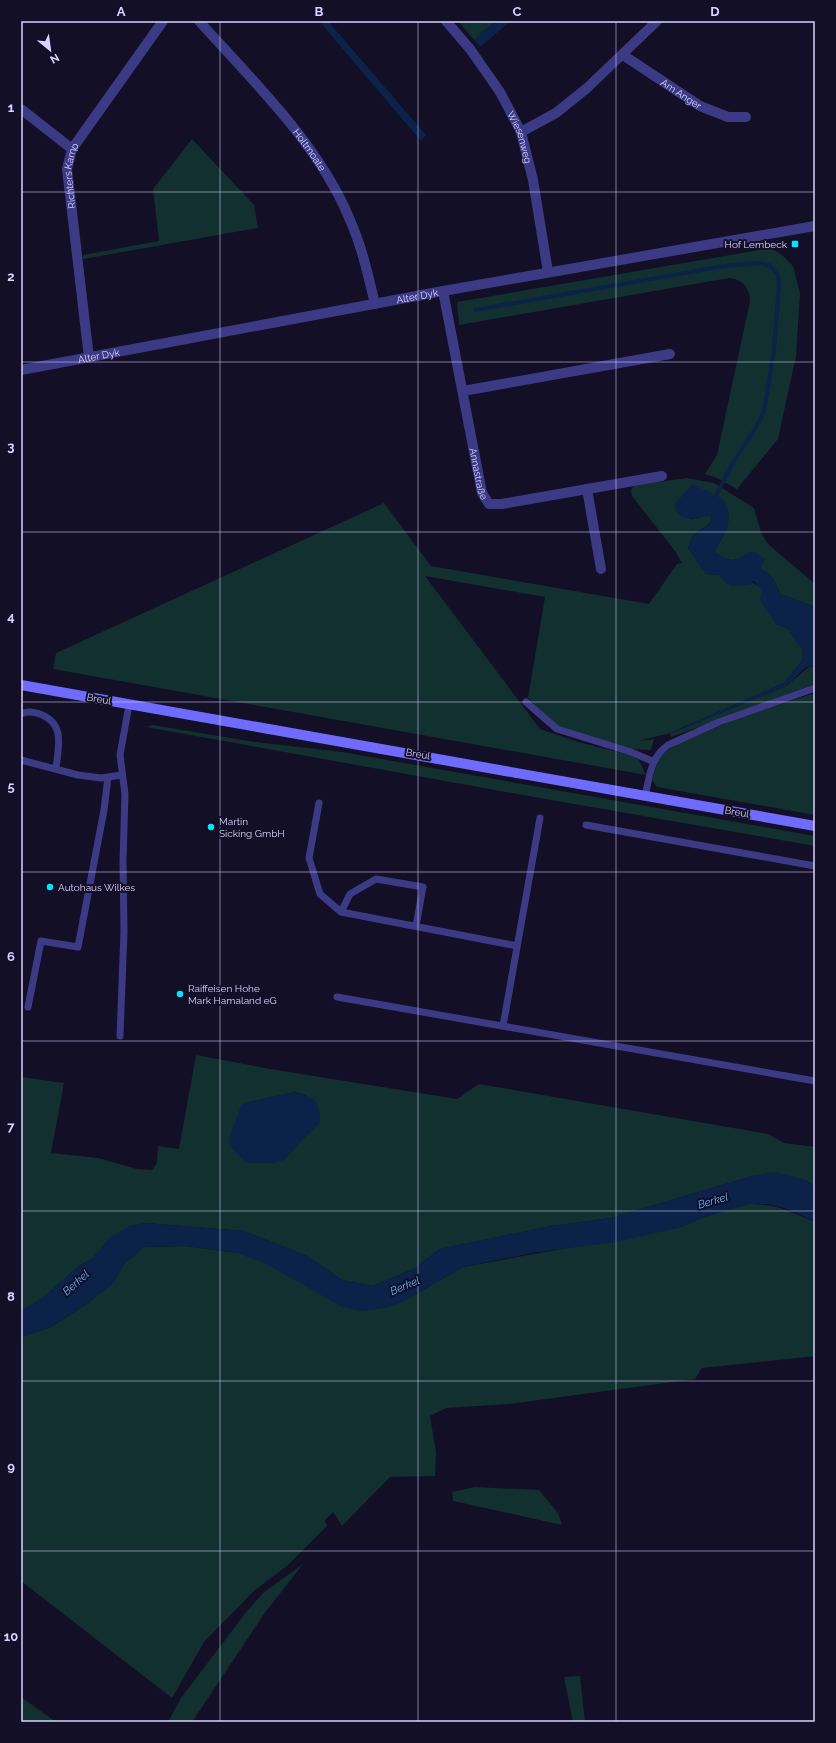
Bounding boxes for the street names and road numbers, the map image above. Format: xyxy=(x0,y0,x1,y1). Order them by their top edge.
street label: Am Anger xyxy=(659,76,704,111)
street label: Wiesenweg xyxy=(505,109,534,164)
street label: Holtmoate xyxy=(291,126,329,173)
street label: Richters Kamp xyxy=(62,140,80,209)
street label: Alter Dyk xyxy=(395,286,440,305)
street label: Alter Dyk xyxy=(77,346,121,365)
street label: Annastraße xyxy=(468,447,490,502)
street label: Breul xyxy=(86,691,112,707)
street label: Breul xyxy=(405,746,431,762)
street label: Breul xyxy=(724,804,750,820)

